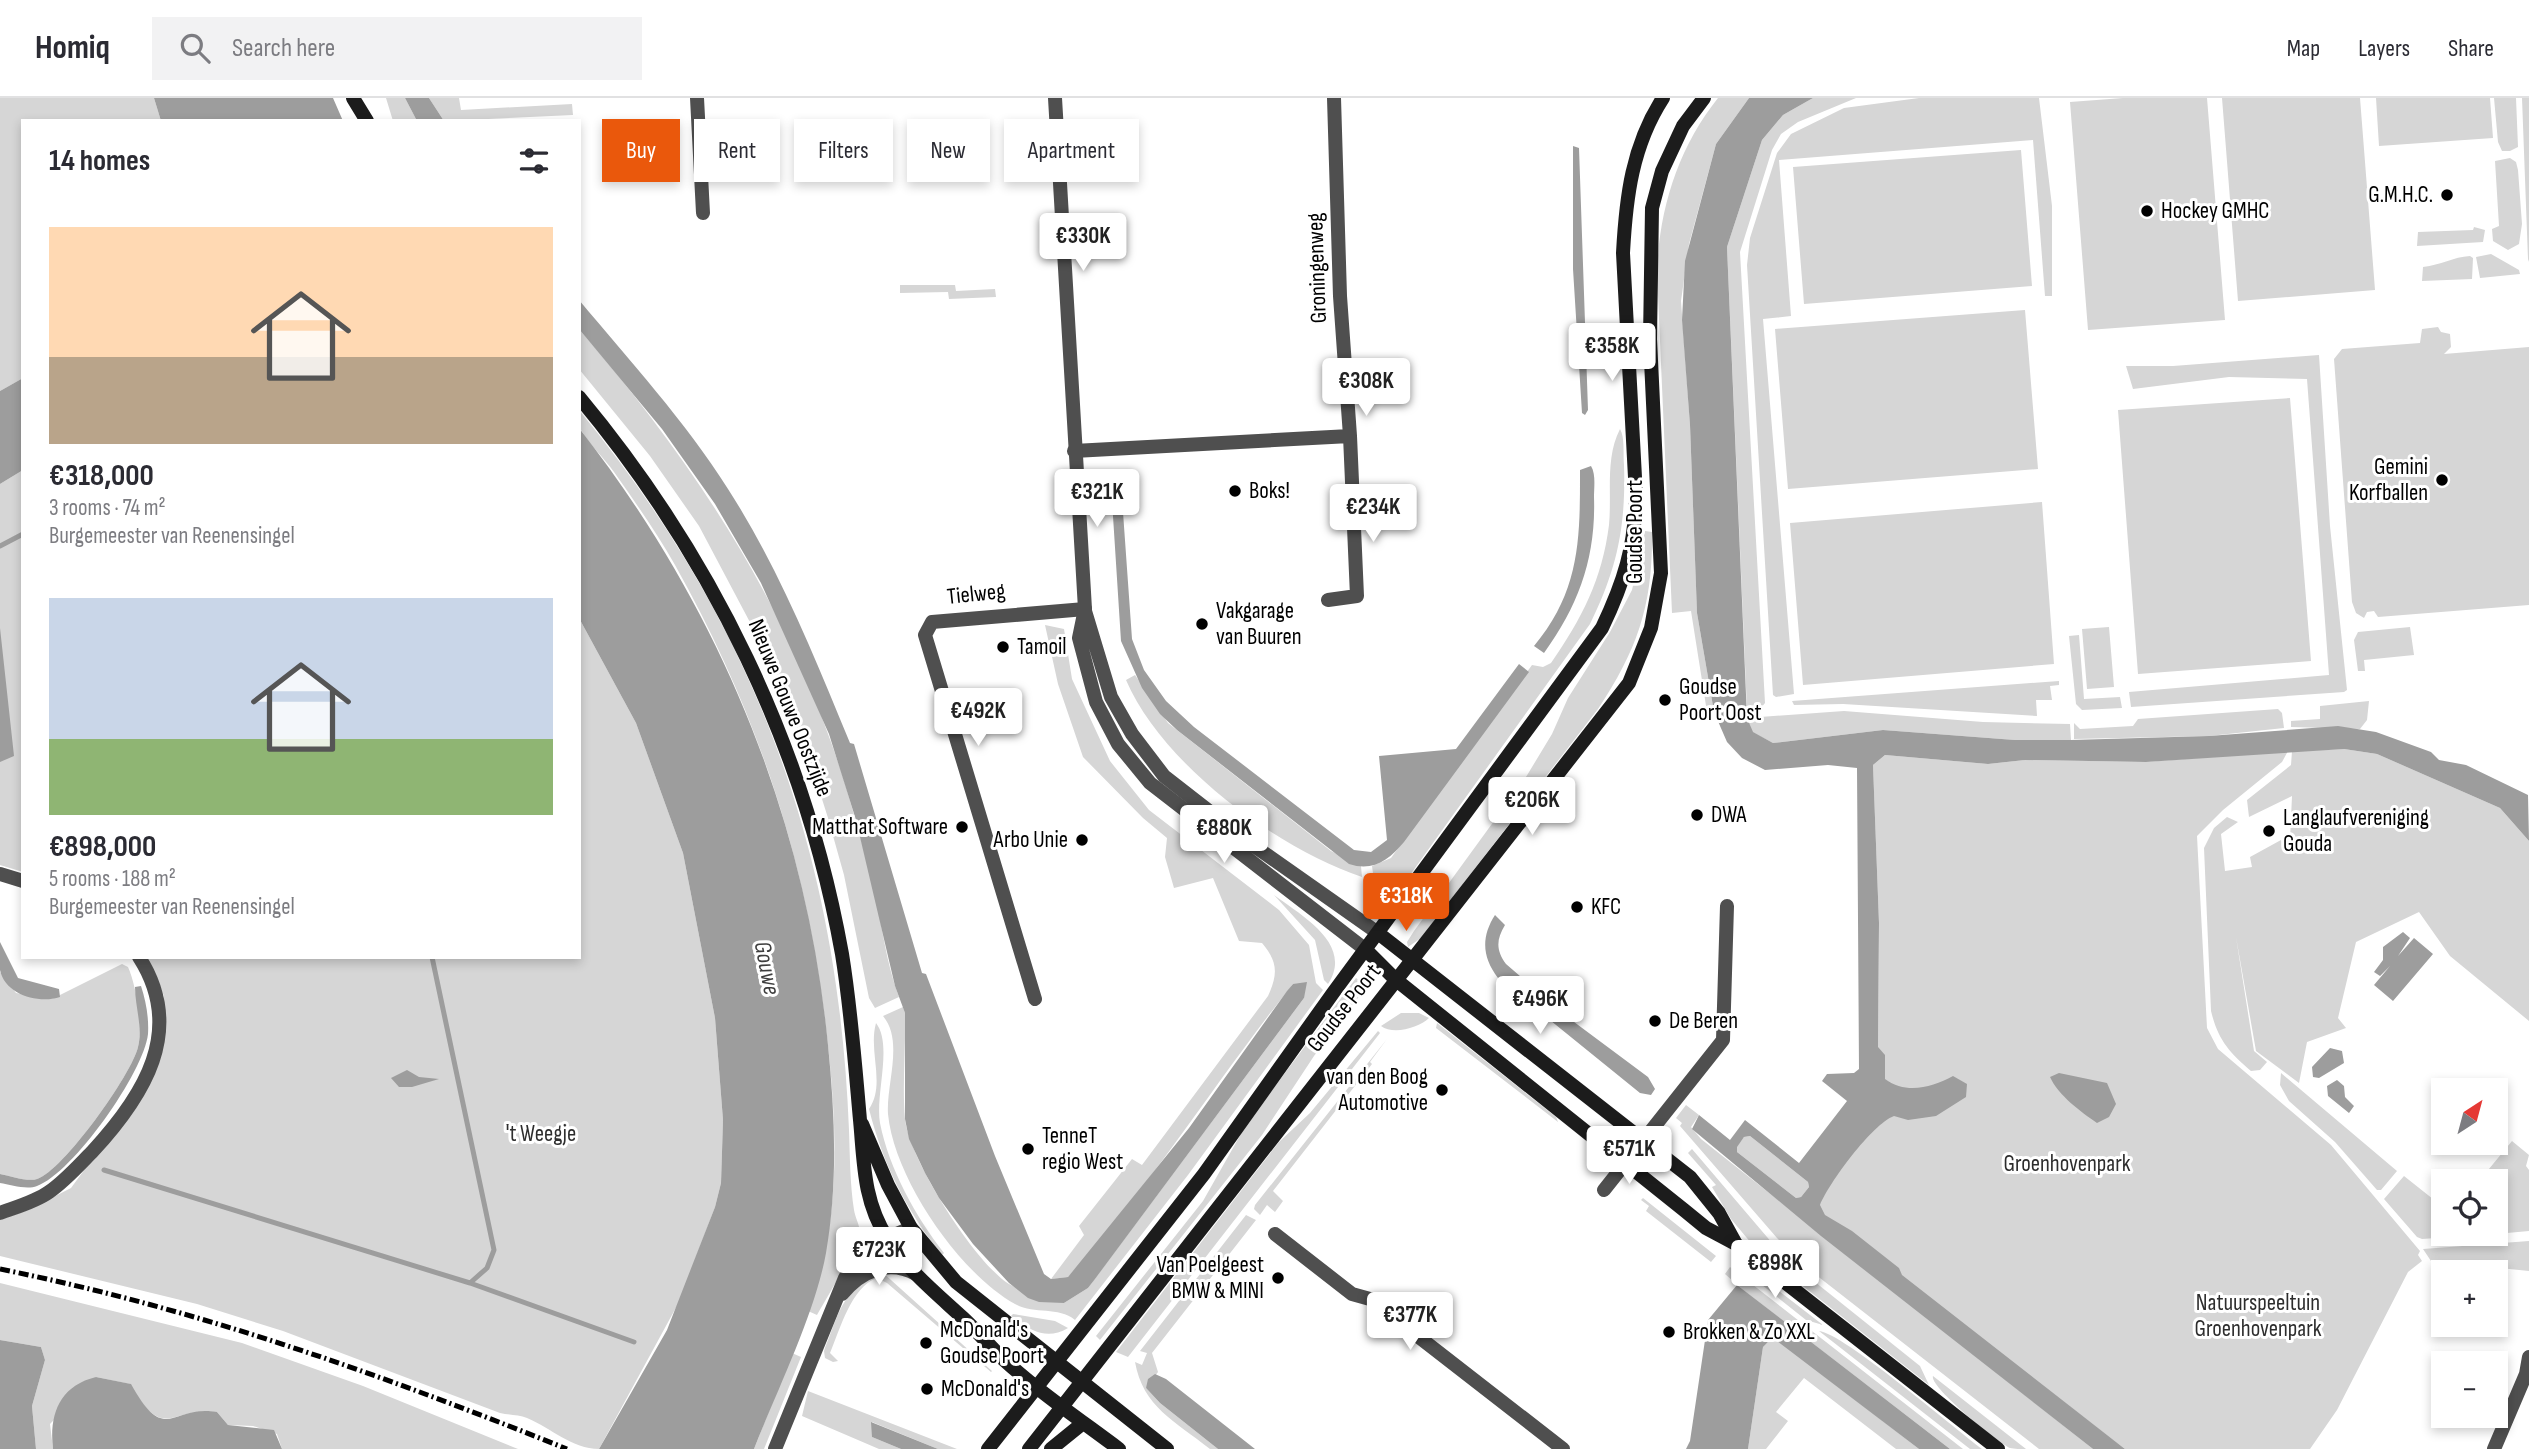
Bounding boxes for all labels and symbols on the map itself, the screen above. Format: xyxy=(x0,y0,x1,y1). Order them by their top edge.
place label: G.M.H.C. xyxy=(2368,181,2433,209)
marker: G.M.H.C. xyxy=(2439,187,2455,203)
place label: Hockey GMHC xyxy=(2161,197,2270,225)
marker: Hockey GMHC xyxy=(2139,203,2155,219)
street label: Groningenweg xyxy=(1301,212,1333,324)
pin: €330K xyxy=(1034,214,1132,273)
pin: €358K xyxy=(1563,324,1661,383)
pin: €308K xyxy=(1317,358,1415,418)
place label: Gemini Korfballen xyxy=(2349,453,2428,507)
pin: €321K xyxy=(1048,470,1146,529)
marker: Gemini Korfballen xyxy=(2434,472,2450,488)
place label: Boks! xyxy=(1249,477,1290,505)
street label: Goudse Poort xyxy=(1621,480,1649,584)
marker: Boks! xyxy=(1227,483,1243,499)
pin: €234K xyxy=(1324,484,1422,544)
street label: Tielweg xyxy=(946,577,1006,611)
place label: Vakgarage van Buuren xyxy=(1216,597,1302,651)
street label: Nieuwe Gouwe Oostzijde xyxy=(742,615,838,801)
marker: Vakgarage van Buuren xyxy=(1194,616,1210,632)
place label: Tamoil xyxy=(1017,633,1067,661)
marker: Tamoil xyxy=(995,639,1011,655)
place label: Goudse Poort Oost xyxy=(1679,673,1762,727)
pin: €492K xyxy=(929,688,1027,748)
marker: Goudse Poort Oost xyxy=(1657,692,1673,708)
pin: €206K xyxy=(1483,778,1581,837)
place label: DWA xyxy=(1711,801,1747,829)
place label: Langlaufvereniging Gouda xyxy=(2283,804,2429,858)
pin: €880K xyxy=(1175,806,1273,865)
marker: DWA xyxy=(1689,807,1705,823)
place label: Matthat Software xyxy=(812,813,948,841)
marker: Matthat Software xyxy=(954,819,970,835)
marker: Langlaufvereniging Gouda xyxy=(2261,823,2277,839)
place label: Arbo Unie xyxy=(993,826,1068,854)
marker: Arbo Unie xyxy=(1074,832,1090,848)
pin: €318K xyxy=(1357,874,1455,933)
place label: KFC xyxy=(1591,893,1621,921)
marker: KFC xyxy=(1569,899,1585,915)
water label: Gouwe xyxy=(748,939,786,997)
street label: Goudse Poort xyxy=(1301,958,1387,1058)
pin: €496K xyxy=(1491,976,1589,1036)
place label: De Beren xyxy=(1669,1007,1738,1035)
marker: De Beren xyxy=(1647,1013,1663,1029)
place label: van den Boog Automotive xyxy=(1326,1063,1428,1117)
north arrow xyxy=(2431,1078,2508,1155)
marker: van den Boog Automotive xyxy=(1434,1082,1450,1098)
park label: 't Weegje xyxy=(506,1120,576,1148)
place label: TenneT regio West xyxy=(1042,1122,1123,1176)
pin: €571K xyxy=(1580,1126,1678,1186)
marker: TenneT regio West xyxy=(1020,1141,1036,1157)
park label: Groenhovenpark xyxy=(2003,1150,2131,1178)
pin: €723K xyxy=(830,1228,928,1287)
pin: €898K xyxy=(1726,1240,1824,1300)
place label: Van Poelgeest BMW & MINI xyxy=(1156,1251,1264,1305)
marker: Van Poelgeest BMW & MINI xyxy=(1270,1270,1286,1286)
park label: Natuurspeeltuin Groenhovenpark xyxy=(2194,1289,2322,1343)
pin: €377K xyxy=(1361,1292,1459,1352)
place label: McDonald's Goudse Poort xyxy=(940,1316,1044,1370)
place label: Brokken & Zo XXL xyxy=(1683,1318,1815,1346)
marker: Brokken & Zo XXL xyxy=(1661,1324,1677,1340)
marker: McDonald's Goudse Poort xyxy=(918,1335,934,1351)
place label: McDonald's xyxy=(941,1375,1029,1403)
marker: McDonald's xyxy=(919,1381,935,1397)

